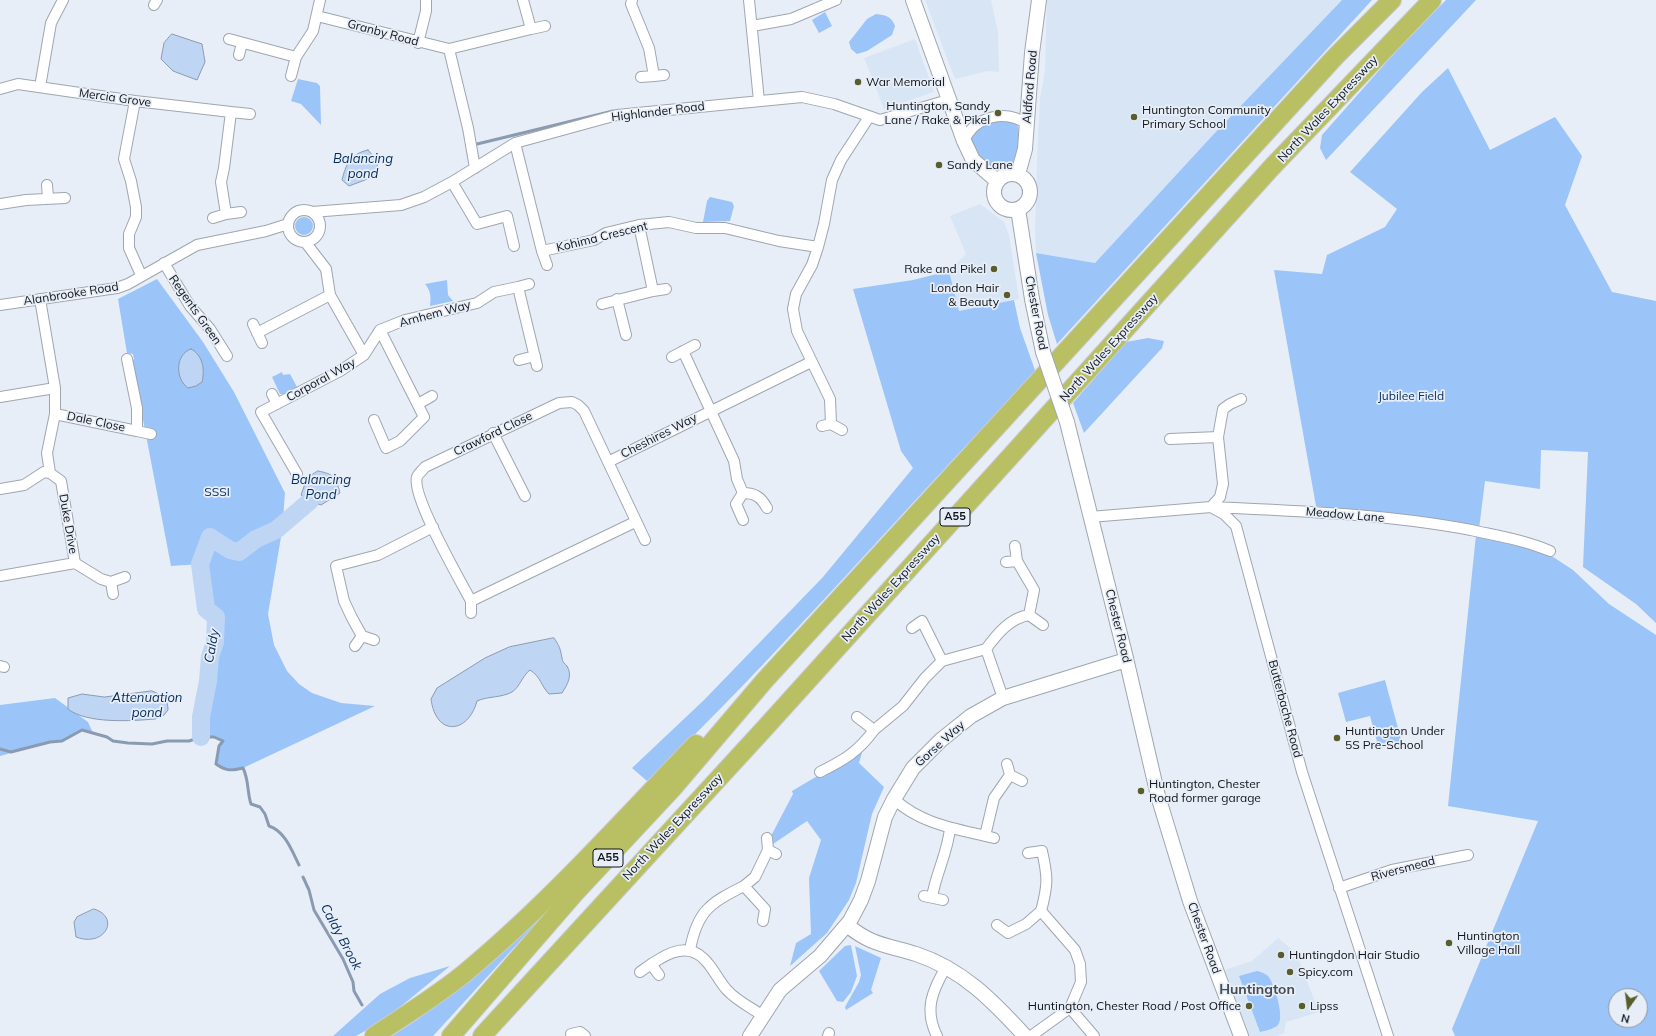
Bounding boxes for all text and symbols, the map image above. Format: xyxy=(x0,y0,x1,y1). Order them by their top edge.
street label: Granby Road xyxy=(346,17,420,49)
street label: Aldford Road xyxy=(1020,50,1040,124)
street label: North Wales Expressway xyxy=(1275,53,1381,165)
place label: War Memorial xyxy=(866,75,945,89)
marker: War Memorial xyxy=(853,77,863,87)
street label: Mercia Grove xyxy=(78,86,152,110)
street label: Highlander Road xyxy=(610,99,706,125)
place label: Huntington, Sandy Lane / Rake & Pikel xyxy=(885,99,990,127)
place label: Huntington Community Primary School xyxy=(1142,103,1271,131)
marker: Huntington, Sandy Lane / Rake & Pikel xyxy=(993,108,1003,118)
marker: Huntington Community Primary School xyxy=(1129,112,1139,122)
water label: Balancing pond xyxy=(333,151,393,182)
place label: Sandy Lane xyxy=(947,158,1013,172)
marker: Sandy Lane xyxy=(934,160,944,170)
street label: Kohima Crescent xyxy=(555,219,649,255)
place label: Rake and Pikel xyxy=(904,262,986,276)
marker: Rake and Pikel xyxy=(989,264,999,274)
street label: Regents Green xyxy=(166,272,224,348)
street label: Chester Road xyxy=(1022,275,1050,351)
street label: Alanbrooke Road xyxy=(22,279,120,309)
place label: London Hair & Beauty xyxy=(931,281,999,309)
marker: London Hair & Beauty xyxy=(1002,290,1012,300)
street label: North Wales Expressway xyxy=(1057,291,1161,405)
street label: Arnhem Way xyxy=(398,298,472,330)
street label: Corporal Way xyxy=(284,355,358,405)
park label: Jubilee Field xyxy=(1378,389,1444,403)
street label: Dale Close xyxy=(66,409,126,435)
street label: Crawford Close xyxy=(451,409,535,459)
street label: Cheshires Way xyxy=(618,411,700,461)
water label: Balancing Pond xyxy=(291,472,351,503)
park label: SSSI xyxy=(204,485,230,499)
street label: Duke Drive xyxy=(56,493,80,555)
street label: Meadow Lane xyxy=(1305,504,1385,526)
road number: A55 xyxy=(940,508,970,526)
street label: North Wales Expressway xyxy=(839,531,943,645)
street label: Chester Road xyxy=(1102,588,1134,664)
water label: Caldy xyxy=(201,628,223,664)
street label: Butterbache Road xyxy=(1265,659,1305,759)
water label: Attenuation pond xyxy=(112,690,182,721)
street label: Gorse Way xyxy=(912,718,968,770)
place label: Huntington Under 5S Pre-School xyxy=(1345,724,1445,752)
marker: Huntington Under 5S Pre-School xyxy=(1332,733,1342,743)
street label: North Wales Expressway xyxy=(620,771,726,883)
place label: Huntington, Chester Road former garage xyxy=(1149,777,1261,805)
marker: Huntington, Chester Road former garage xyxy=(1136,786,1146,796)
road number: A55 xyxy=(593,849,623,867)
street label: Riversmead xyxy=(1369,854,1437,884)
street label: Chester Road xyxy=(1184,900,1224,976)
water label: Caldy Brook xyxy=(317,901,365,973)
place label: Huntington Village Hall xyxy=(1457,929,1520,957)
marker: Huntington Village Hall xyxy=(1444,938,1454,948)
place label: Huntingdon Hair Studio xyxy=(1289,948,1420,962)
marker: Huntingdon Hair Studio xyxy=(1276,950,1286,960)
place label: Spicy.com xyxy=(1298,965,1353,979)
marker: Spicy.com xyxy=(1285,967,1295,977)
district label: Huntington xyxy=(1219,982,1295,998)
north arrow xyxy=(1608,988,1648,1028)
place label: Huntington, Chester Road / Post Office xyxy=(1028,999,1241,1013)
place label: Lipss xyxy=(1310,999,1338,1013)
marker: Huntington, Chester Road / Post Office xyxy=(1244,1001,1254,1011)
marker: Lipss xyxy=(1297,1001,1307,1011)
text: N xyxy=(1620,1011,1631,1026)

